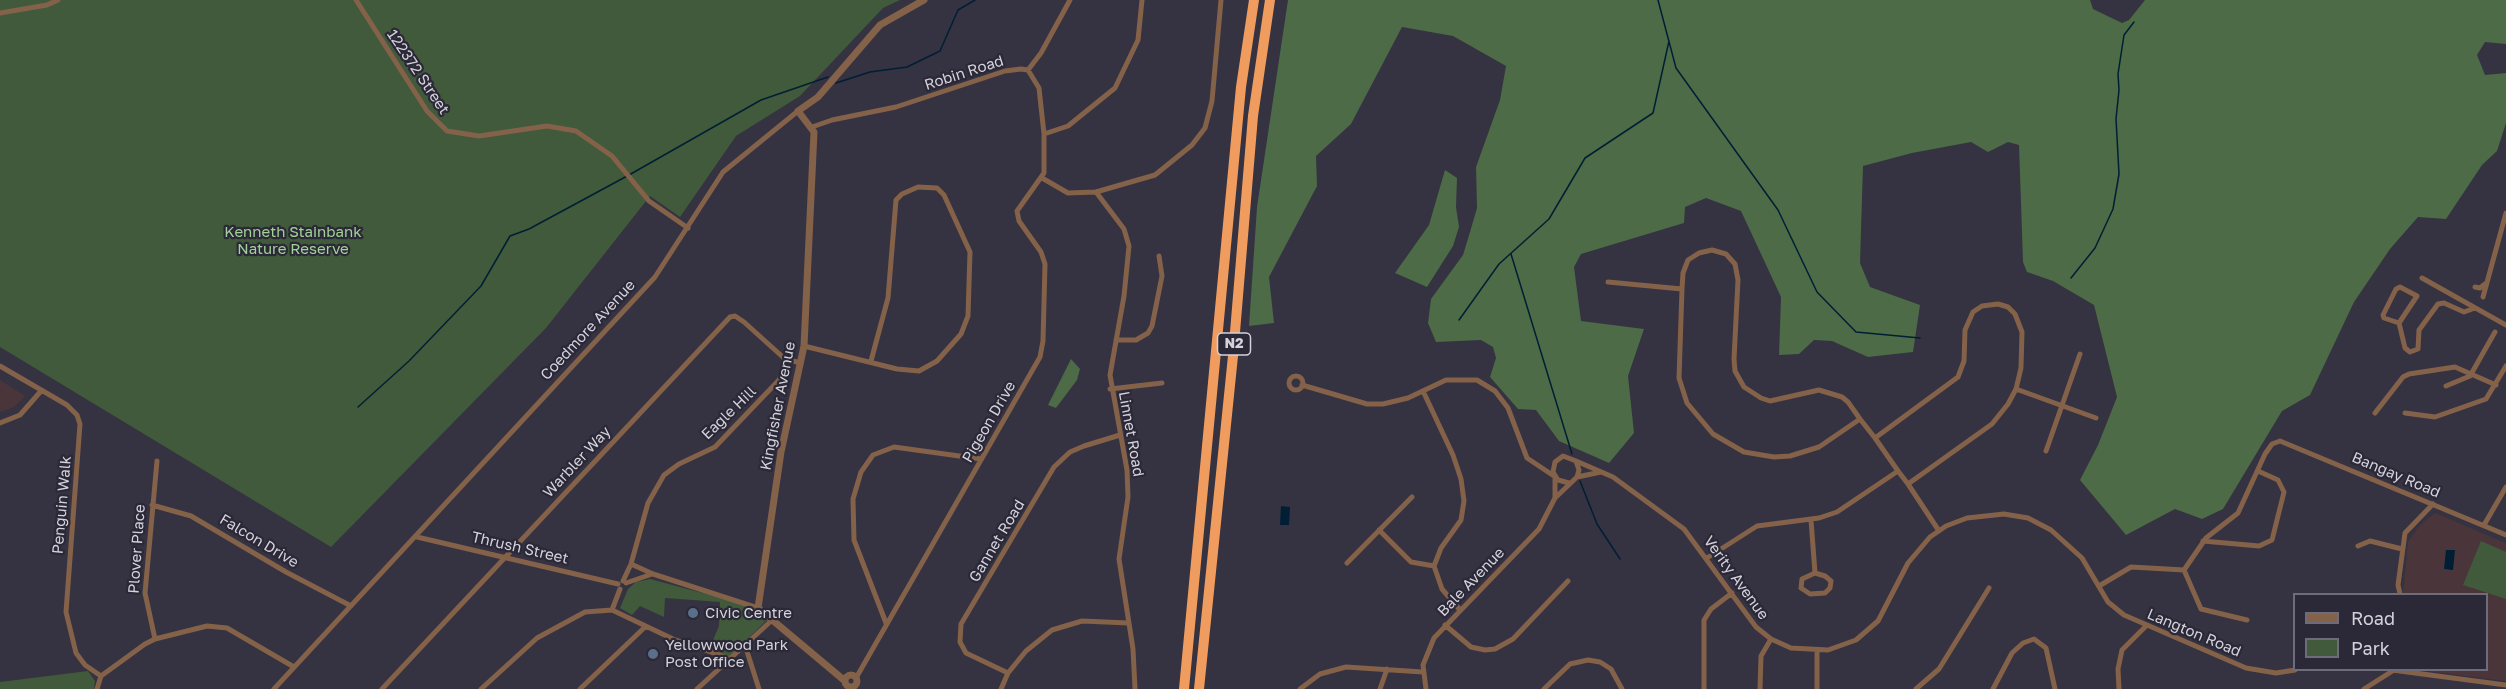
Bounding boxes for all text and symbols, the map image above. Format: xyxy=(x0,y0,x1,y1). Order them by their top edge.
street label: 122372 Street xyxy=(383,26,453,118)
street label: Robin Road xyxy=(922,52,1006,94)
park label: Kenneth Stainbank Nature Reserve xyxy=(224,223,362,258)
street label: Coedmore Avenue xyxy=(537,276,639,384)
road number: N2 xyxy=(1218,333,1250,355)
street label: Kingfisher Avenue xyxy=(757,340,799,472)
street label: Pigeon Drive xyxy=(958,378,1020,466)
street label: Eagle Hill xyxy=(698,383,760,443)
street label: Linnet Road xyxy=(1115,390,1147,478)
street label: Warbler Way xyxy=(539,423,615,501)
street label: Bangay Road xyxy=(2349,448,2443,502)
street label: Penguin Walk xyxy=(49,455,75,555)
street label: Gannet Road xyxy=(965,497,1029,585)
street label: Plover Place xyxy=(125,504,149,594)
street label: Falcon Drive xyxy=(216,510,302,572)
street label: Thrush Street xyxy=(470,528,570,568)
street label: Verity Avenue xyxy=(1700,533,1772,623)
street label: Bale Avenue xyxy=(1434,544,1508,620)
legend xyxy=(2293,593,2488,671)
place label: Civic Centre xyxy=(705,604,792,622)
street label: Langton Road xyxy=(2144,605,2244,661)
marker: Civic Centre xyxy=(686,606,700,620)
text: Road xyxy=(2351,607,2395,629)
place label: Yellowwood Park Post Office xyxy=(665,636,788,671)
text: Park xyxy=(2351,637,2390,659)
marker: Yellowwood Park Post Office xyxy=(646,647,660,661)

